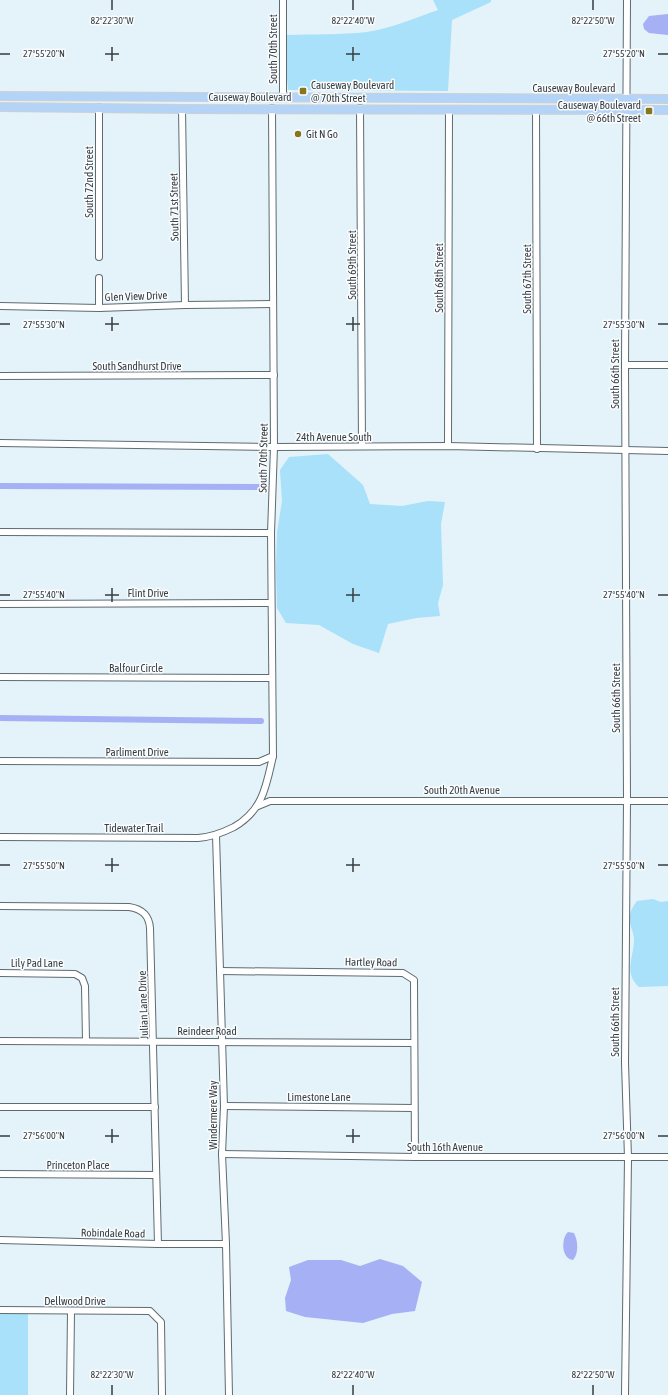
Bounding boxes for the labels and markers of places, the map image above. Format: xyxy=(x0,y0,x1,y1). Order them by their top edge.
place label: Causeway Boulevard @ 70th Street xyxy=(311,79,394,104)
marker: Causeway Boulevard @ 70th Street xyxy=(298,86,308,96)
place label: Causeway Boulevard @ 66th Street xyxy=(558,99,641,124)
marker: Causeway Boulevard @ 66th Street xyxy=(644,106,654,116)
place label: Git N Go xyxy=(306,128,338,140)
marker: Git N Go xyxy=(293,129,303,139)

